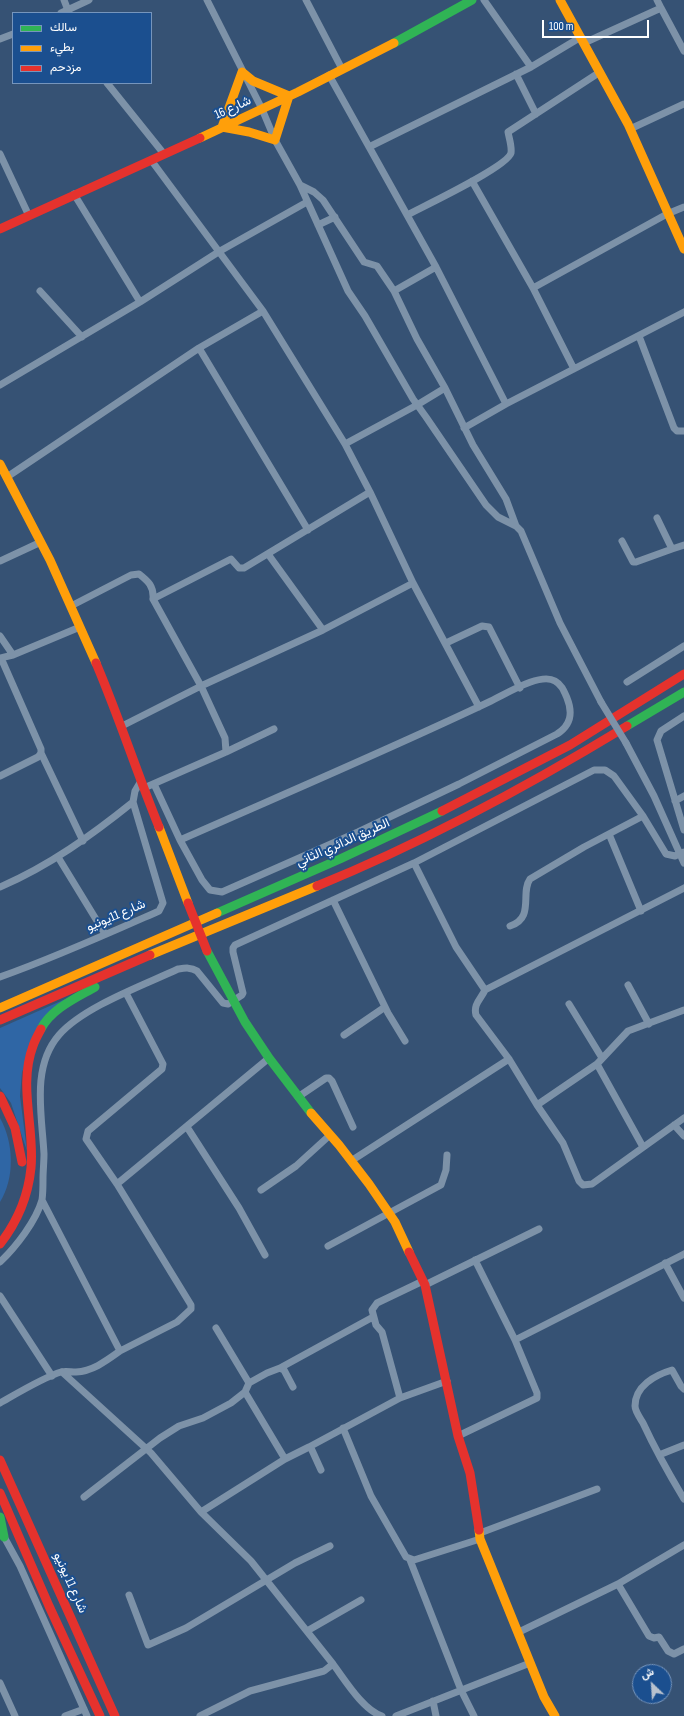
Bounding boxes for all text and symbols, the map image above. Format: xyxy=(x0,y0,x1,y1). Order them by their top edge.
legend xyxy=(12,12,152,84)
scale bar xyxy=(544,12,651,38)
text: 100 m xyxy=(549,19,574,34)
text: سالك xyxy=(50,20,77,35)
text: بطيء xyxy=(50,40,74,55)
text: مزدحم xyxy=(50,60,81,75)
street label: شارع 16 xyxy=(212,93,254,123)
street label: الطريق الدائري الثاني xyxy=(294,815,392,871)
street label: شارع 11يونيو xyxy=(84,897,148,935)
street label: شارع 11 يونيو xyxy=(50,1550,90,1616)
north arrow xyxy=(632,1664,672,1704)
text: ش xyxy=(638,1665,656,1682)

